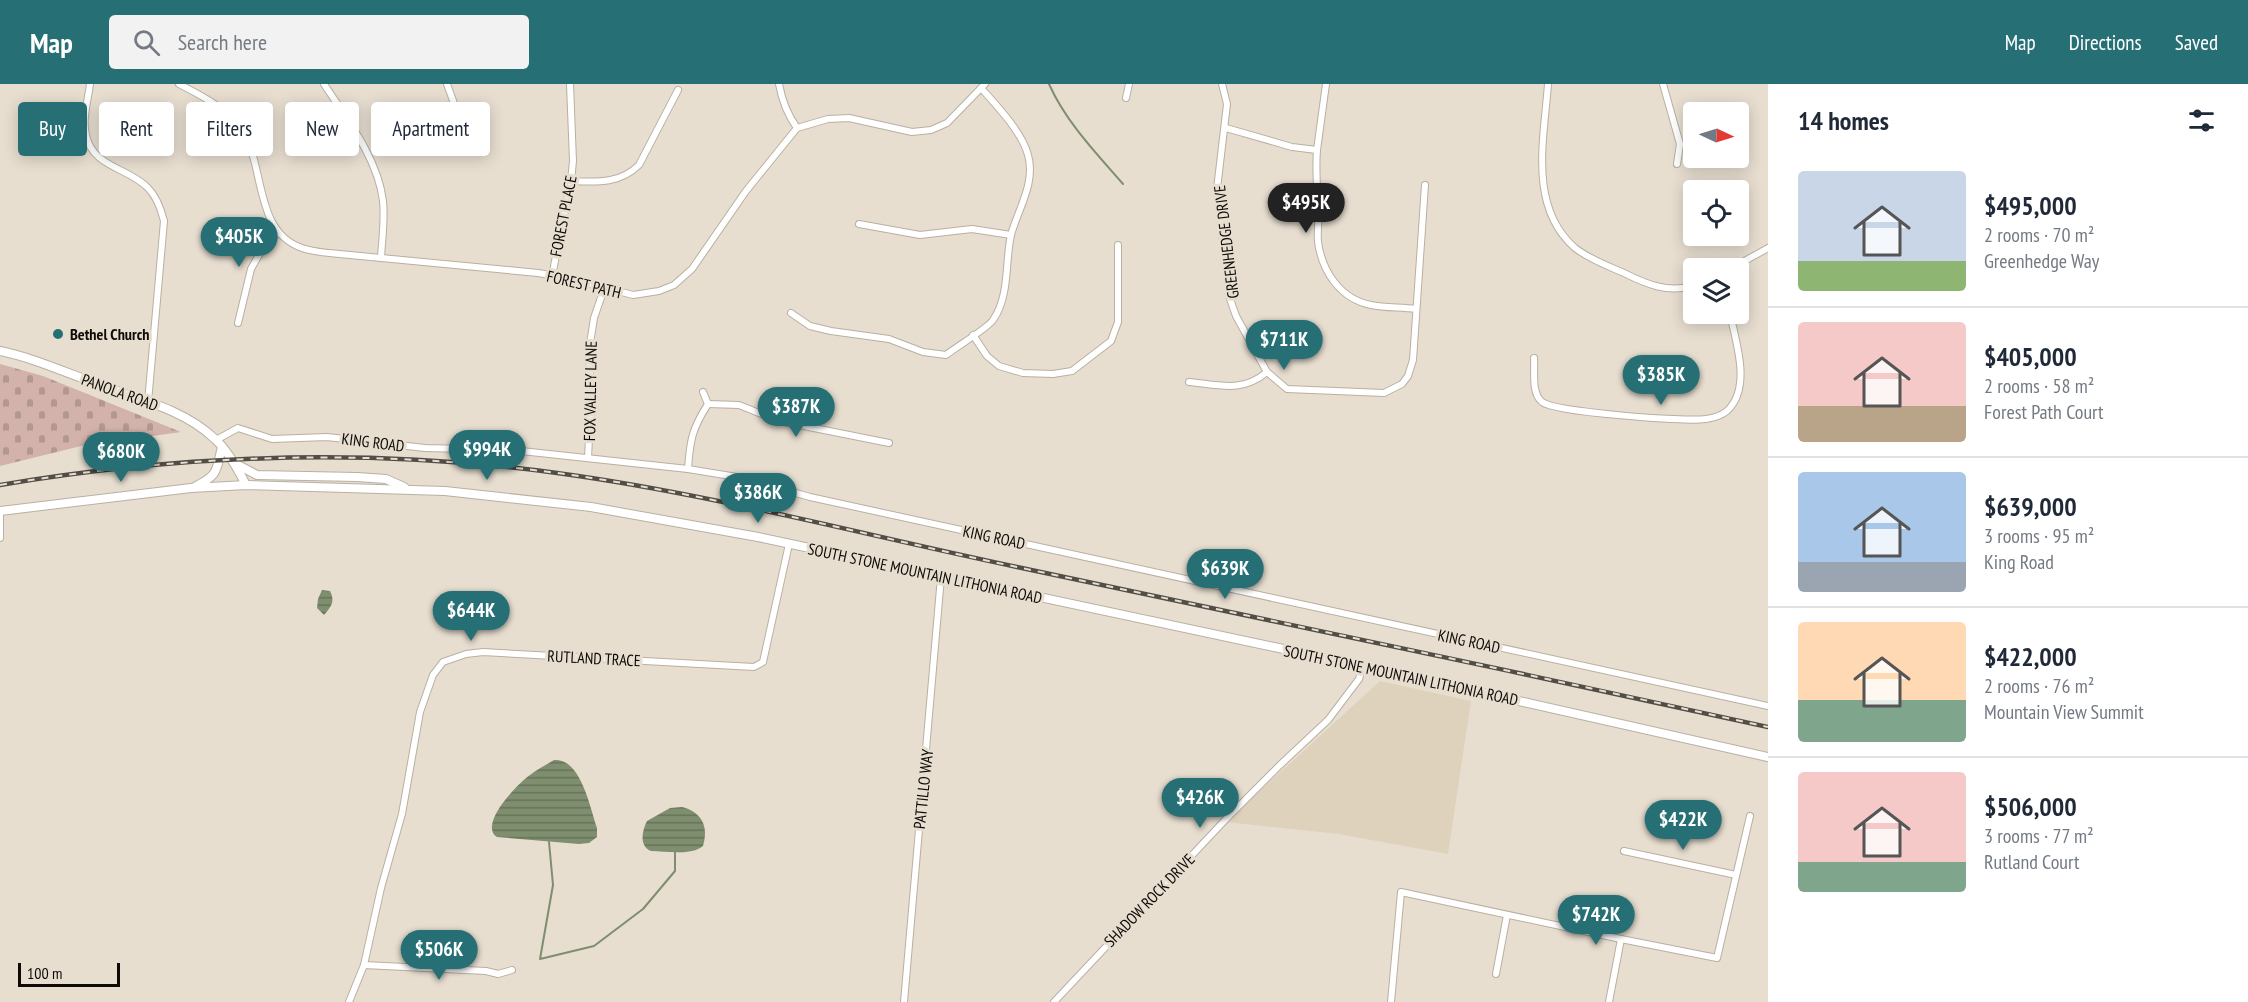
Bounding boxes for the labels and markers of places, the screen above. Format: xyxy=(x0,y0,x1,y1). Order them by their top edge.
pin: $495K xyxy=(1264,183,1348,234)
pin: $405K xyxy=(197,217,281,268)
pin: $711K xyxy=(1242,320,1326,371)
place label: Bethel Church xyxy=(70,324,149,344)
marker: Bethel Church xyxy=(51,327,65,341)
pin: $385K xyxy=(1619,355,1703,406)
pin: $387K xyxy=(754,387,838,438)
pin: $994K xyxy=(445,430,529,481)
pin: $680K xyxy=(79,432,163,483)
pin: $386K xyxy=(716,473,800,524)
pin: $639K xyxy=(1183,549,1267,600)
pin: $644K xyxy=(429,591,513,642)
pin: $426K xyxy=(1158,778,1242,829)
pin: $422K xyxy=(1641,800,1725,851)
pin: $742K xyxy=(1554,895,1638,946)
pin: $506K xyxy=(397,930,481,981)

